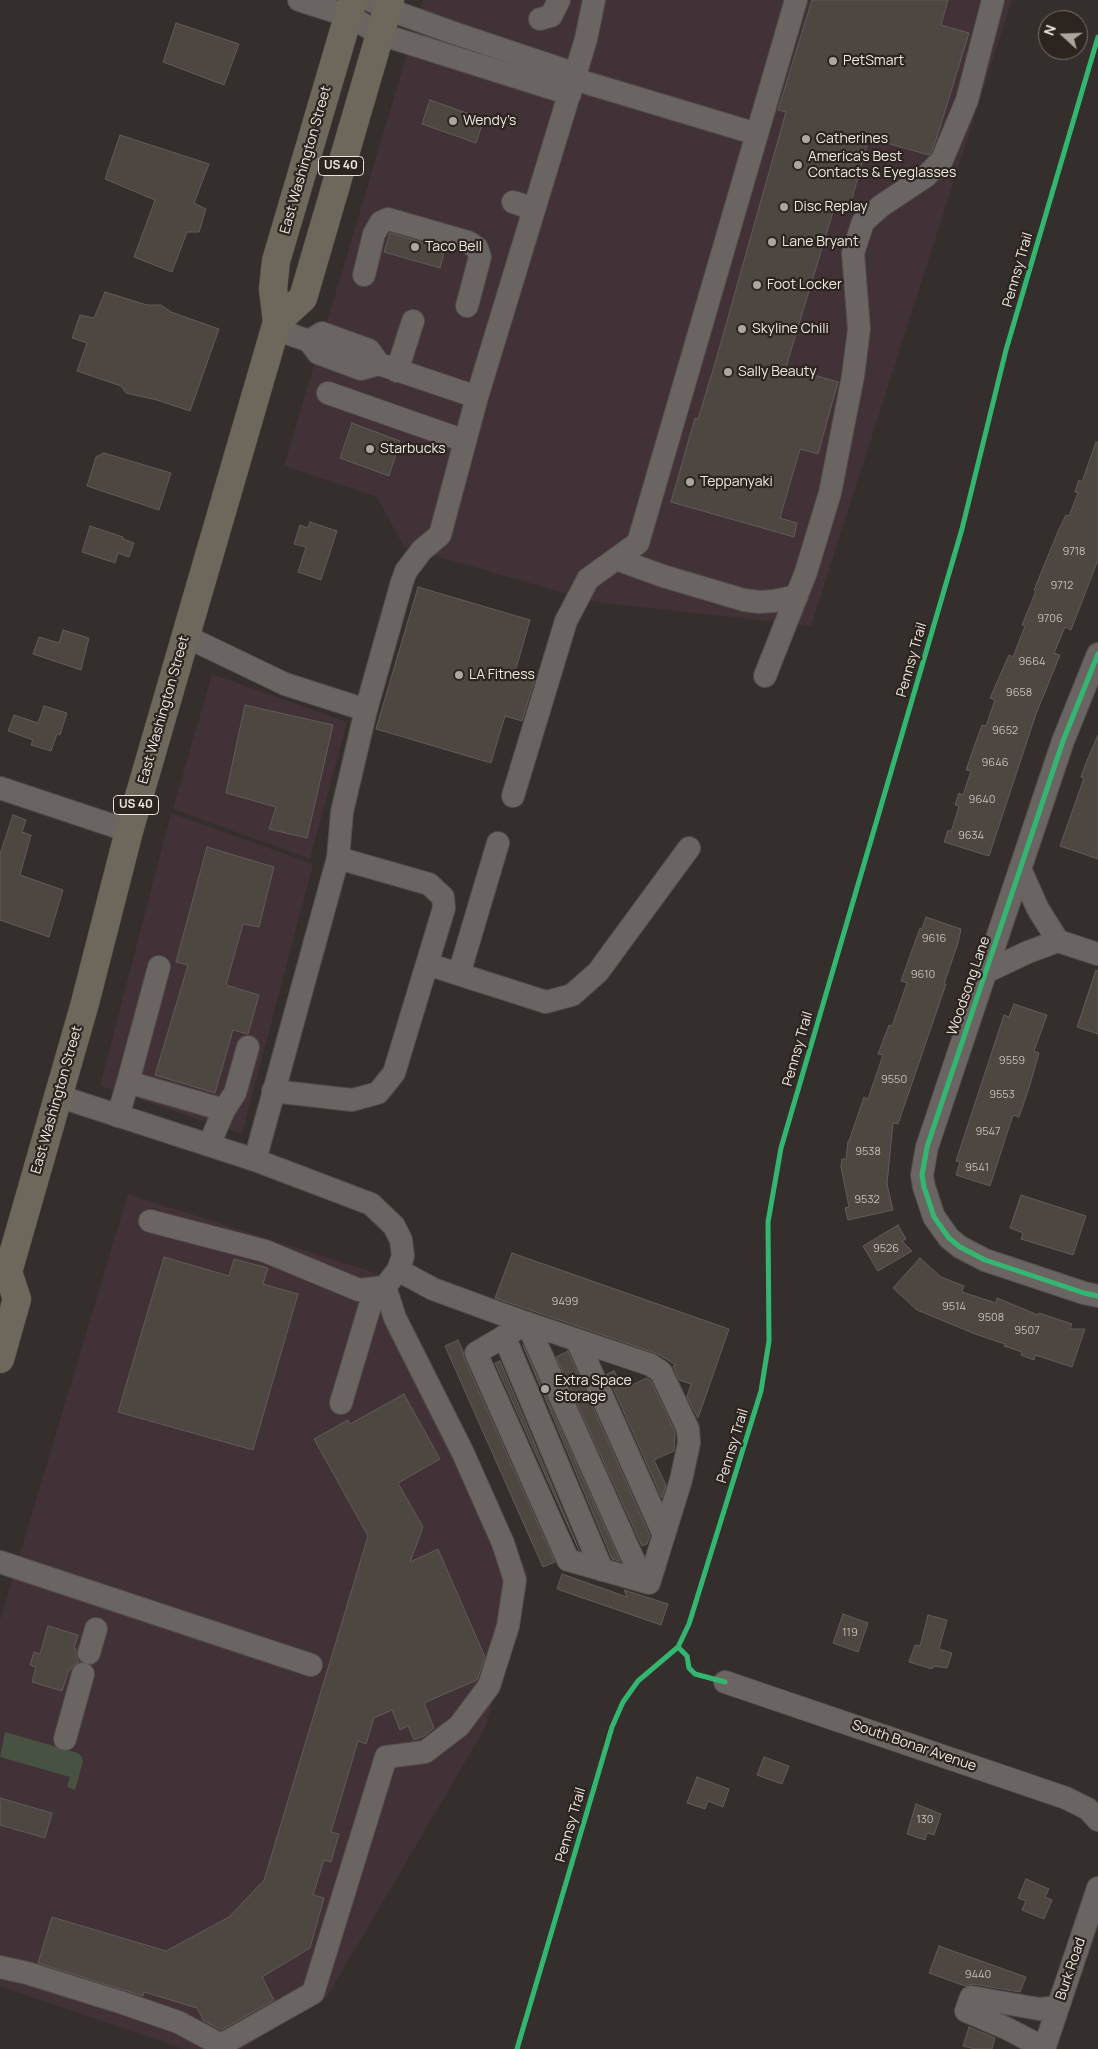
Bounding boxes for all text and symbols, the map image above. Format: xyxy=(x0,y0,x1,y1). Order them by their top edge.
north arrow xyxy=(1038,10,1088,60)
text: N xyxy=(1039,22,1060,38)
place label: PetSmart xyxy=(843,53,904,69)
marker: PetSmart xyxy=(827,55,839,67)
street label: East Washington Street xyxy=(277,84,335,236)
place label: Wendy's xyxy=(463,113,516,129)
marker: Wendy's xyxy=(447,115,459,127)
place label: Catherines xyxy=(816,131,888,147)
marker: Catherines xyxy=(800,133,812,145)
place label: America's Best Contacts & Eyeglasses xyxy=(808,149,956,182)
road number: US 40 xyxy=(318,157,364,176)
marker: America's Best Contacts & Eyeglasses xyxy=(792,159,804,171)
place label: Disc Replay xyxy=(794,199,868,215)
marker: Disc Replay xyxy=(778,201,790,213)
street label: Pennsy Trail xyxy=(999,231,1037,309)
place label: Lane Bryant xyxy=(782,234,859,250)
marker: Lane Bryant xyxy=(766,236,778,248)
place label: Taco Bell xyxy=(425,239,482,255)
marker: Taco Bell xyxy=(409,241,421,253)
place label: Foot Locker xyxy=(767,277,842,293)
marker: Foot Locker xyxy=(751,279,763,291)
place label: Skyline Chili xyxy=(752,321,829,337)
marker: Skyline Chili xyxy=(736,323,748,335)
place label: Sally Beauty xyxy=(738,364,817,380)
marker: Sally Beauty xyxy=(722,366,734,378)
place label: Starbucks xyxy=(380,441,446,457)
marker: Starbucks xyxy=(364,443,376,455)
place label: Teppanyaki xyxy=(700,474,773,490)
marker: Teppanyaki xyxy=(684,476,696,488)
house number: 9718 xyxy=(1063,545,1085,559)
house number: 9712 xyxy=(1051,579,1073,593)
house number: 9706 xyxy=(1037,612,1063,626)
street label: Pennsy Trail xyxy=(893,621,931,699)
street label: East Washington Street xyxy=(135,634,193,786)
house number: 9664 xyxy=(1019,655,1045,669)
place label: LA Fitness xyxy=(469,667,535,683)
marker: LA Fitness xyxy=(453,669,465,681)
house number: 9658 xyxy=(1006,686,1032,700)
house number: 9652 xyxy=(992,724,1018,738)
house number: 9646 xyxy=(982,756,1008,770)
house number: 9640 xyxy=(969,793,995,807)
road number: US 40 xyxy=(114,796,158,814)
house number: 9634 xyxy=(958,829,984,843)
house number: 9616 xyxy=(922,932,946,946)
street label: Woodsong Lane xyxy=(944,934,994,1038)
house number: 9610 xyxy=(911,968,935,982)
street label: Pennsy Trail xyxy=(779,1010,817,1088)
street label: East Washington Street xyxy=(28,1024,86,1176)
house number: 9559 xyxy=(999,1054,1025,1068)
house number: 9550 xyxy=(881,1073,907,1087)
house number: 9553 xyxy=(989,1088,1015,1102)
house number: 9547 xyxy=(975,1125,1001,1139)
house number: 9538 xyxy=(855,1145,881,1159)
house number: 9541 xyxy=(965,1161,989,1175)
house number: 9532 xyxy=(854,1193,880,1207)
house number: 9526 xyxy=(873,1242,899,1256)
house number: 9499 xyxy=(552,1295,578,1309)
house number: 9514 xyxy=(942,1300,966,1314)
house number: 9508 xyxy=(978,1311,1004,1325)
house number: 9507 xyxy=(1014,1324,1040,1338)
place label: Extra Space Storage xyxy=(555,1373,632,1405)
marker: Extra Space Storage xyxy=(539,1383,551,1395)
street label: Pennsy Trail xyxy=(714,1407,752,1485)
house number: 119 xyxy=(842,1626,858,1640)
street label: South Bonar Avenue xyxy=(849,1717,979,1775)
street label: Pennsy Trail xyxy=(552,1786,590,1864)
house number: 130 xyxy=(916,1813,934,1827)
street label: Burk Road xyxy=(1052,1936,1090,2002)
house number: 9440 xyxy=(965,1968,991,1982)

